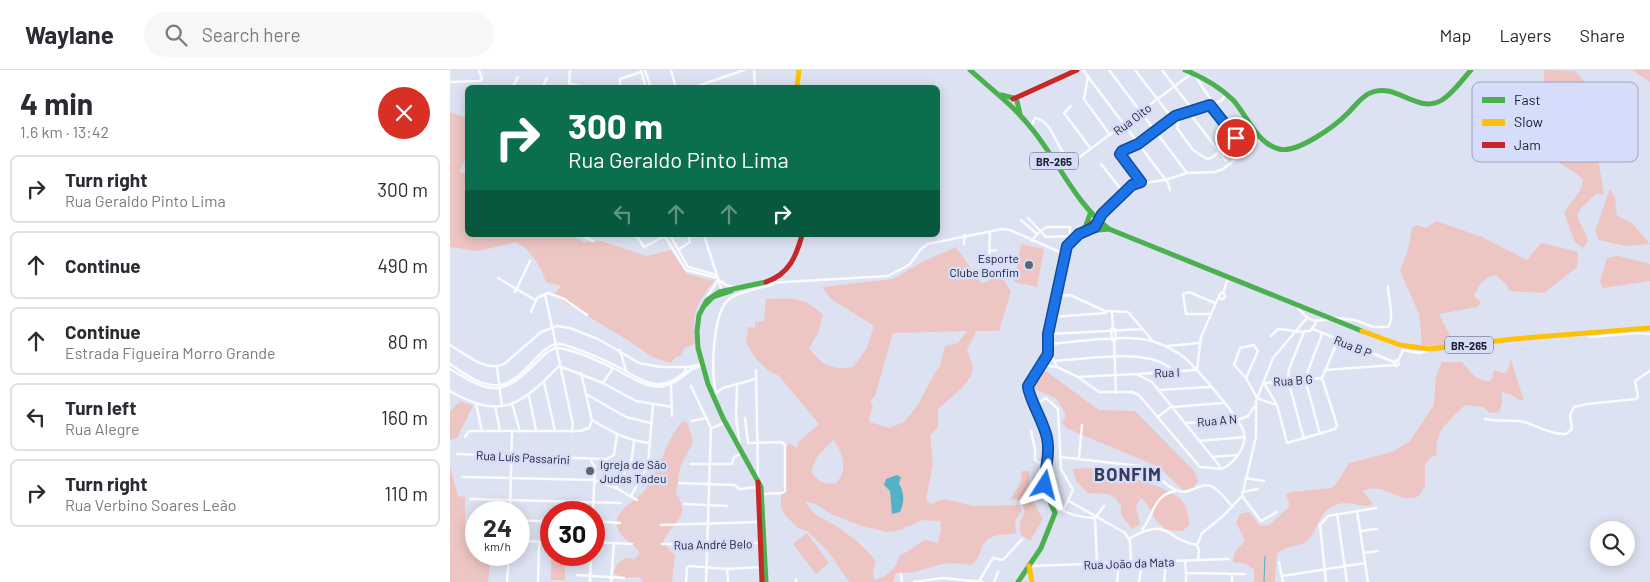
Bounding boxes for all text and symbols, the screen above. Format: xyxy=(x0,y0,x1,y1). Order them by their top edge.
search box xyxy=(144,12,494,57)
text: Waylane xyxy=(25,20,114,49)
icon: search xyxy=(162,21,190,49)
text: Search here xyxy=(202,23,301,46)
text: Map xyxy=(1439,24,1471,46)
text: Layers xyxy=(1499,24,1552,46)
text: Share xyxy=(1580,24,1625,46)
legend xyxy=(1472,82,1638,162)
text: 4 min xyxy=(20,85,93,121)
button: close xyxy=(378,87,430,139)
text: Fast xyxy=(1514,91,1540,108)
street label: Rua Oito xyxy=(1110,100,1154,138)
text: 300 m xyxy=(568,104,663,146)
icon: right xyxy=(485,105,550,170)
text: Slow xyxy=(1514,113,1543,130)
pin xyxy=(1215,117,1257,159)
text: 1.6 km · 13:42 xyxy=(20,122,109,141)
icon: arrive xyxy=(1222,124,1250,152)
text: Jam xyxy=(1514,136,1541,153)
text: Rua Geraldo Pinto Lima xyxy=(568,146,789,172)
road number: BR-265 xyxy=(1030,152,1078,170)
text: Turn right xyxy=(65,168,147,191)
icon: right xyxy=(22,175,50,203)
text: 300 m xyxy=(377,178,428,201)
text: Rua Geraldo Pinto Lima xyxy=(65,191,226,210)
icon: left xyxy=(609,200,637,228)
icon: ahead xyxy=(662,200,690,228)
icon: ahead xyxy=(715,200,743,228)
icon: right xyxy=(768,200,796,228)
icon: ahead xyxy=(22,251,50,279)
place label: Esporte Clube Bonfim xyxy=(949,251,1019,279)
text: Continue xyxy=(65,254,141,277)
text: 490 m xyxy=(377,254,428,277)
marker: Esporte Clube Bonfim xyxy=(1023,259,1035,271)
text: Continue xyxy=(65,320,141,343)
icon: ahead xyxy=(22,327,50,355)
text: 80 m xyxy=(388,330,428,353)
street label: Rua B P xyxy=(1332,332,1374,360)
road number: BR-265 xyxy=(1445,336,1493,354)
text: Estrada Figueira Morro Grande xyxy=(65,343,276,362)
street label: Rua I xyxy=(1154,365,1180,379)
street label: Rua B G xyxy=(1273,372,1313,388)
text: Turn left xyxy=(65,396,136,419)
icon: left xyxy=(22,403,50,431)
text: 160 m xyxy=(381,406,428,429)
street label: Rua A N xyxy=(1196,411,1238,429)
text: Rua Alegre xyxy=(65,419,140,438)
street label: Rua Luís Passarini xyxy=(476,448,570,466)
place label: Igreja de São Judas Tadeu xyxy=(600,457,667,485)
position arrow xyxy=(1018,458,1070,510)
district label: BONFIM xyxy=(1094,463,1162,485)
marker: Igreja de São Judas Tadeu xyxy=(584,465,596,477)
text: Turn right xyxy=(65,472,147,495)
icon: right xyxy=(22,479,50,507)
text: 110 m xyxy=(384,482,428,505)
text: Rua Verbino Soares Leão xyxy=(65,495,237,514)
speed limit sign: 30 xyxy=(540,501,605,566)
text: 24 xyxy=(483,512,512,542)
map controls xyxy=(1590,521,1635,566)
button: search xyxy=(1590,521,1635,566)
street label: Rua André Belo xyxy=(673,536,753,552)
text: km/h xyxy=(484,539,511,553)
street label: Rua João da Mata xyxy=(1083,554,1175,572)

